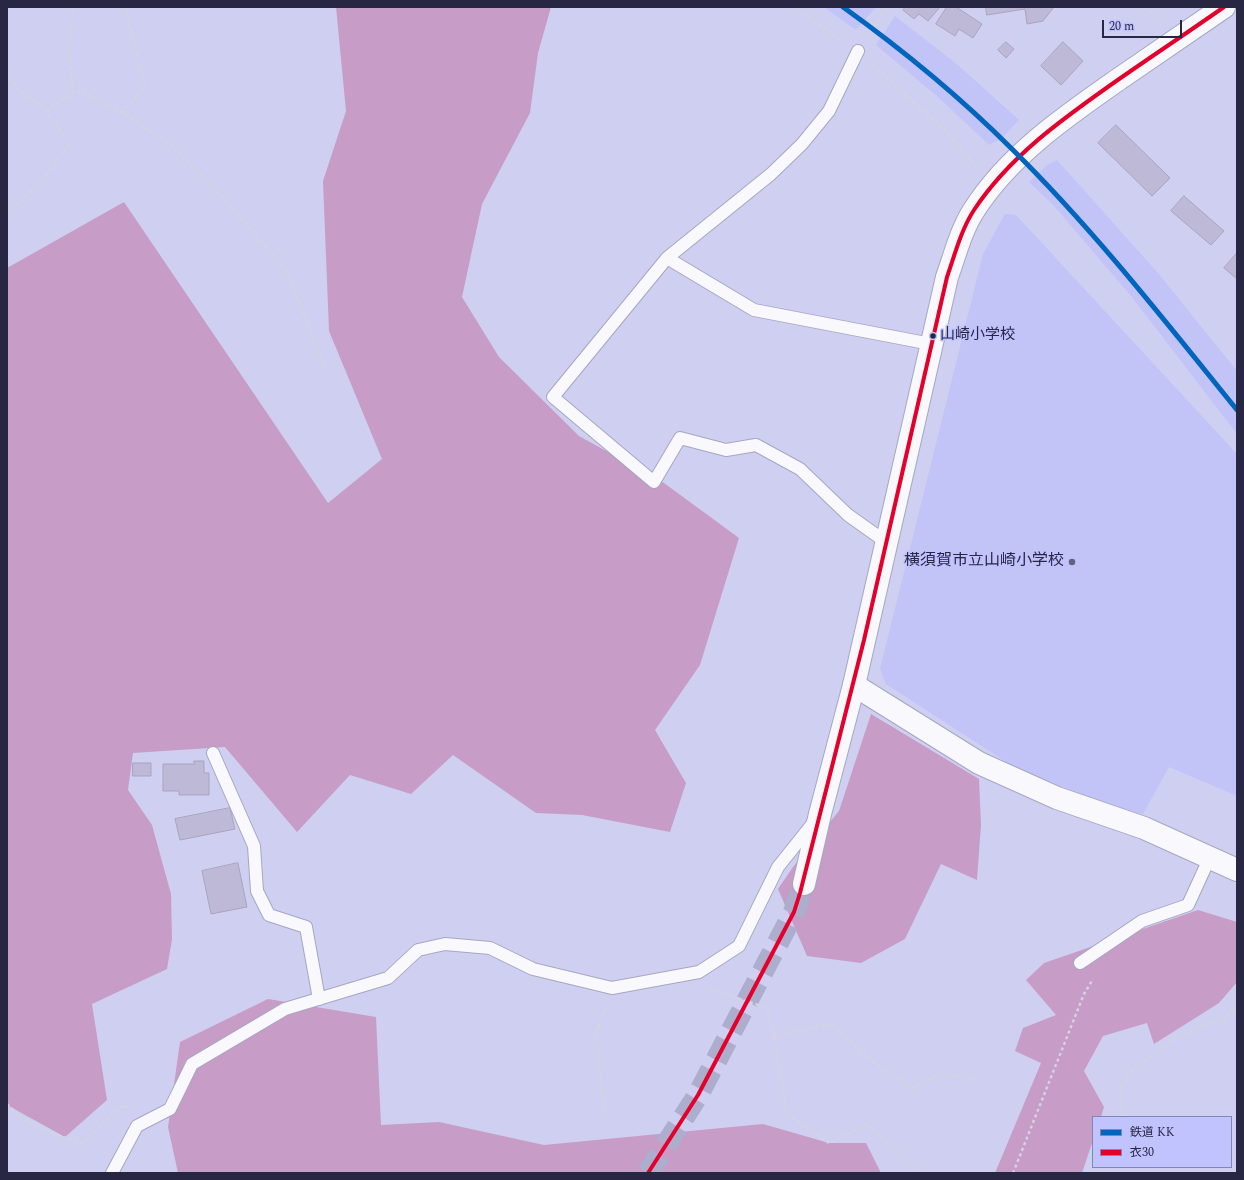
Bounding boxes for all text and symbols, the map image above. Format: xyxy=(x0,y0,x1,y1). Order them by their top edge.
scale bar xyxy=(1104,12,1184,38)
text: 20 m xyxy=(1109,17,1134,36)
place label: 山崎小学校 xyxy=(940,327,1015,345)
marker: 山崎小学校 xyxy=(928,331,938,341)
place label: 横須賀市立山崎小学校 xyxy=(904,552,1064,572)
marker: 横須賀市立山崎小学校 xyxy=(1067,557,1077,567)
legend xyxy=(1092,1116,1232,1168)
text: 鉄道 KK xyxy=(1130,1123,1174,1142)
text: 衣30 xyxy=(1130,1143,1154,1162)

